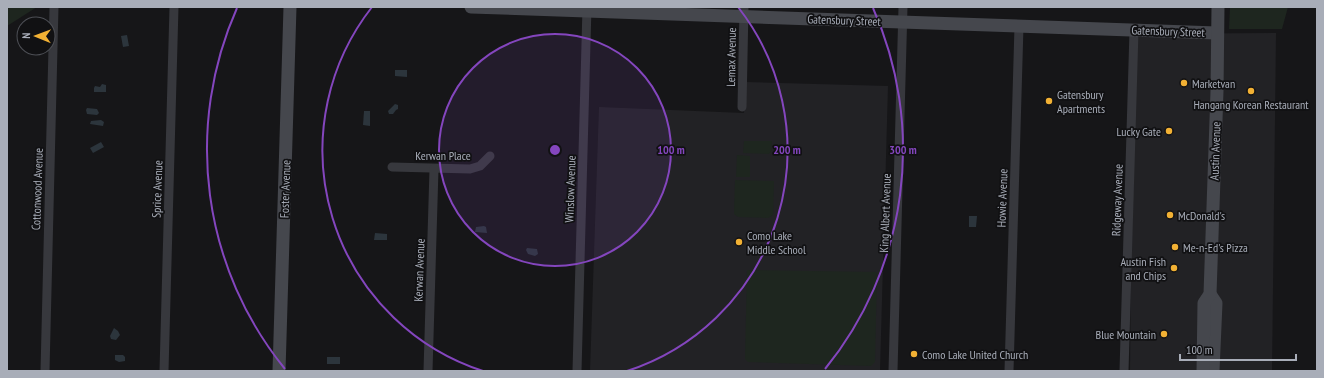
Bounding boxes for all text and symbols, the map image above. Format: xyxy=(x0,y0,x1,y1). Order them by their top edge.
street label: Gatensbury Street xyxy=(807,11,882,29)
north arrow xyxy=(16,16,56,56)
street label: Gatensbury Street xyxy=(1131,22,1206,40)
street label: Lemax Avenue xyxy=(723,27,739,87)
text: N xyxy=(19,33,33,39)
place label: Marketvan xyxy=(1192,76,1235,91)
marker: Marketvan xyxy=(1179,78,1189,88)
marker: Hangang Korean Restaurant xyxy=(1246,86,1256,96)
place label: Gatensbury Apartments xyxy=(1057,87,1105,116)
marker: Gatensbury Apartments xyxy=(1044,96,1054,106)
place label: Hangang Korean Restaurant xyxy=(1193,97,1309,112)
street label: Austin Avenue xyxy=(1206,121,1224,181)
place label: Lucky Gate xyxy=(1116,124,1161,139)
marker: Lucky Gate xyxy=(1164,126,1174,136)
text: 100 m xyxy=(657,142,685,157)
text: 200 m xyxy=(773,142,801,157)
text: 300 m xyxy=(889,142,917,157)
centre of rings xyxy=(548,143,562,157)
street label: Cottonwood Avenue xyxy=(28,148,46,230)
street label: Kerwan Place xyxy=(415,148,471,163)
street label: Winslow Avenue xyxy=(561,155,579,223)
street label: Sprice Avenue xyxy=(148,160,166,218)
street label: Foster Avenue xyxy=(276,160,294,218)
street label: Ridgeway Avenue xyxy=(1108,164,1126,236)
street label: Howie Avenue xyxy=(993,168,1011,228)
street label: King Albert Avenue xyxy=(876,173,894,253)
place label: McDonald's xyxy=(1178,208,1225,223)
marker: McDonald's xyxy=(1165,210,1175,220)
place label: Como Lake Middle School xyxy=(747,228,806,257)
marker: Como Lake Middle School xyxy=(734,237,744,247)
street label: Kerwan Avenue xyxy=(410,238,428,302)
place label: Me-n-Ed's Pizza xyxy=(1183,240,1248,255)
marker: Me-n-Ed's Pizza xyxy=(1170,242,1180,252)
place label: Austin Fish and Chips xyxy=(1120,254,1166,283)
marker: Austin Fish and Chips xyxy=(1169,263,1179,273)
place label: Blue Mountain xyxy=(1096,327,1156,342)
marker: Blue Mountain xyxy=(1159,329,1169,339)
scale bar xyxy=(1180,336,1296,362)
text: 100 m xyxy=(1186,342,1213,357)
place label: Como Lake United Church xyxy=(922,347,1028,362)
marker: Como Lake United Church xyxy=(909,349,919,359)

